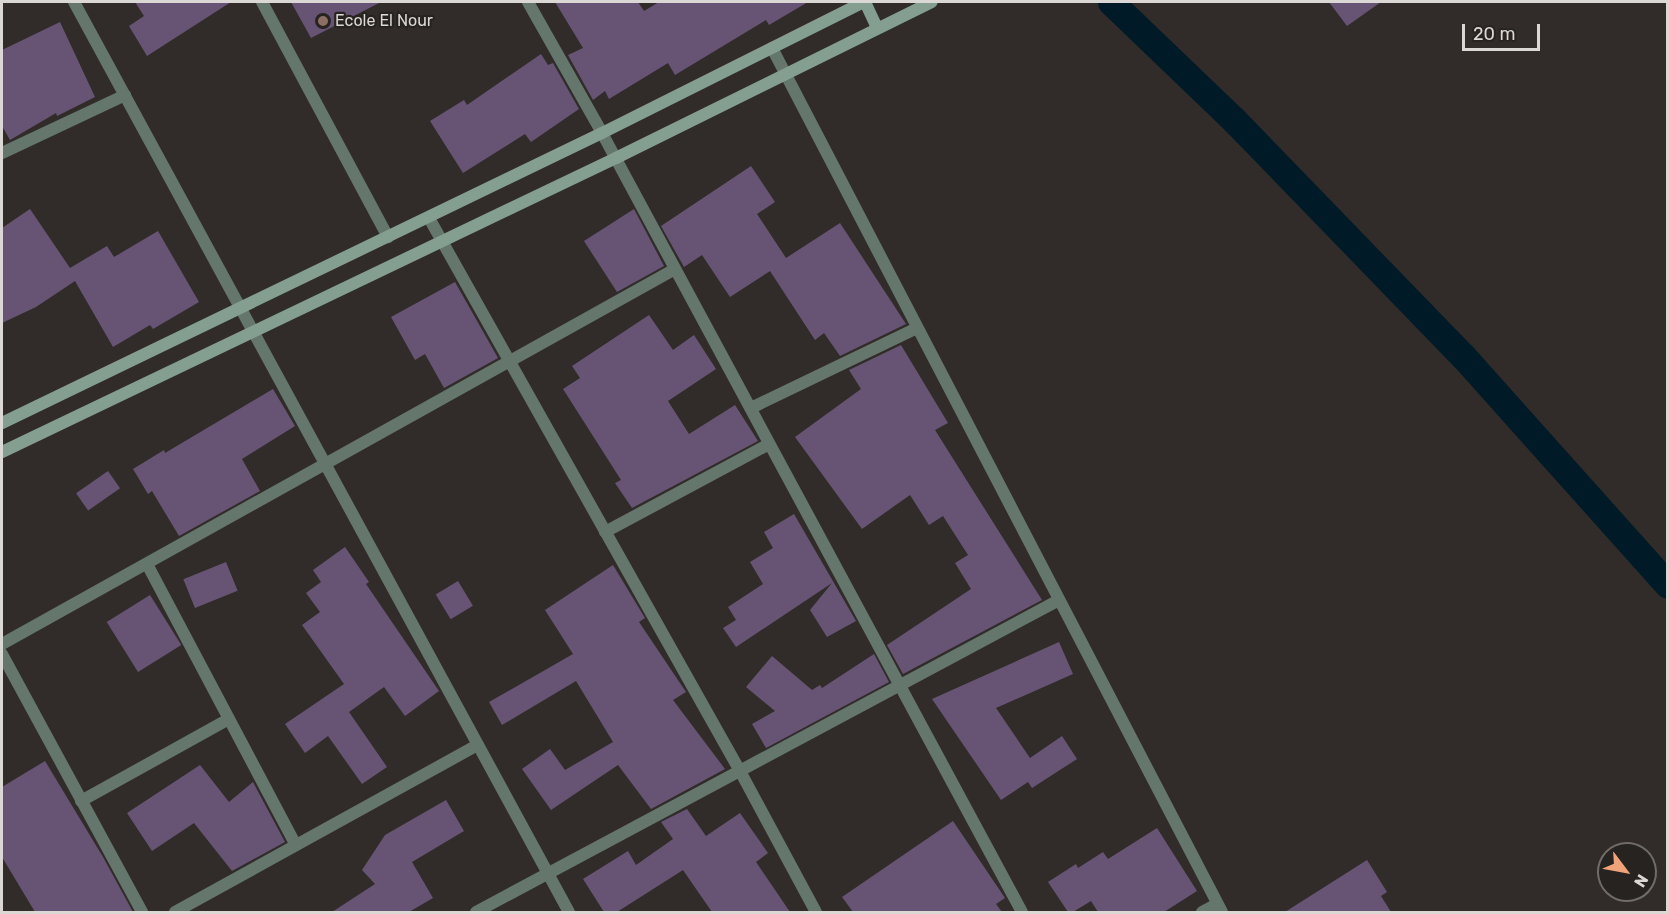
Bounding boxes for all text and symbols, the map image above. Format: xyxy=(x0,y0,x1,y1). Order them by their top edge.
place label: Ecole El Nour xyxy=(335,11,433,31)
scale bar xyxy=(1465,12,1543,50)
marker: Ecole El Nour xyxy=(316,14,330,28)
text: 20 m xyxy=(1473,23,1515,45)
north arrow xyxy=(1597,842,1657,902)
text: N xyxy=(1630,871,1652,891)

